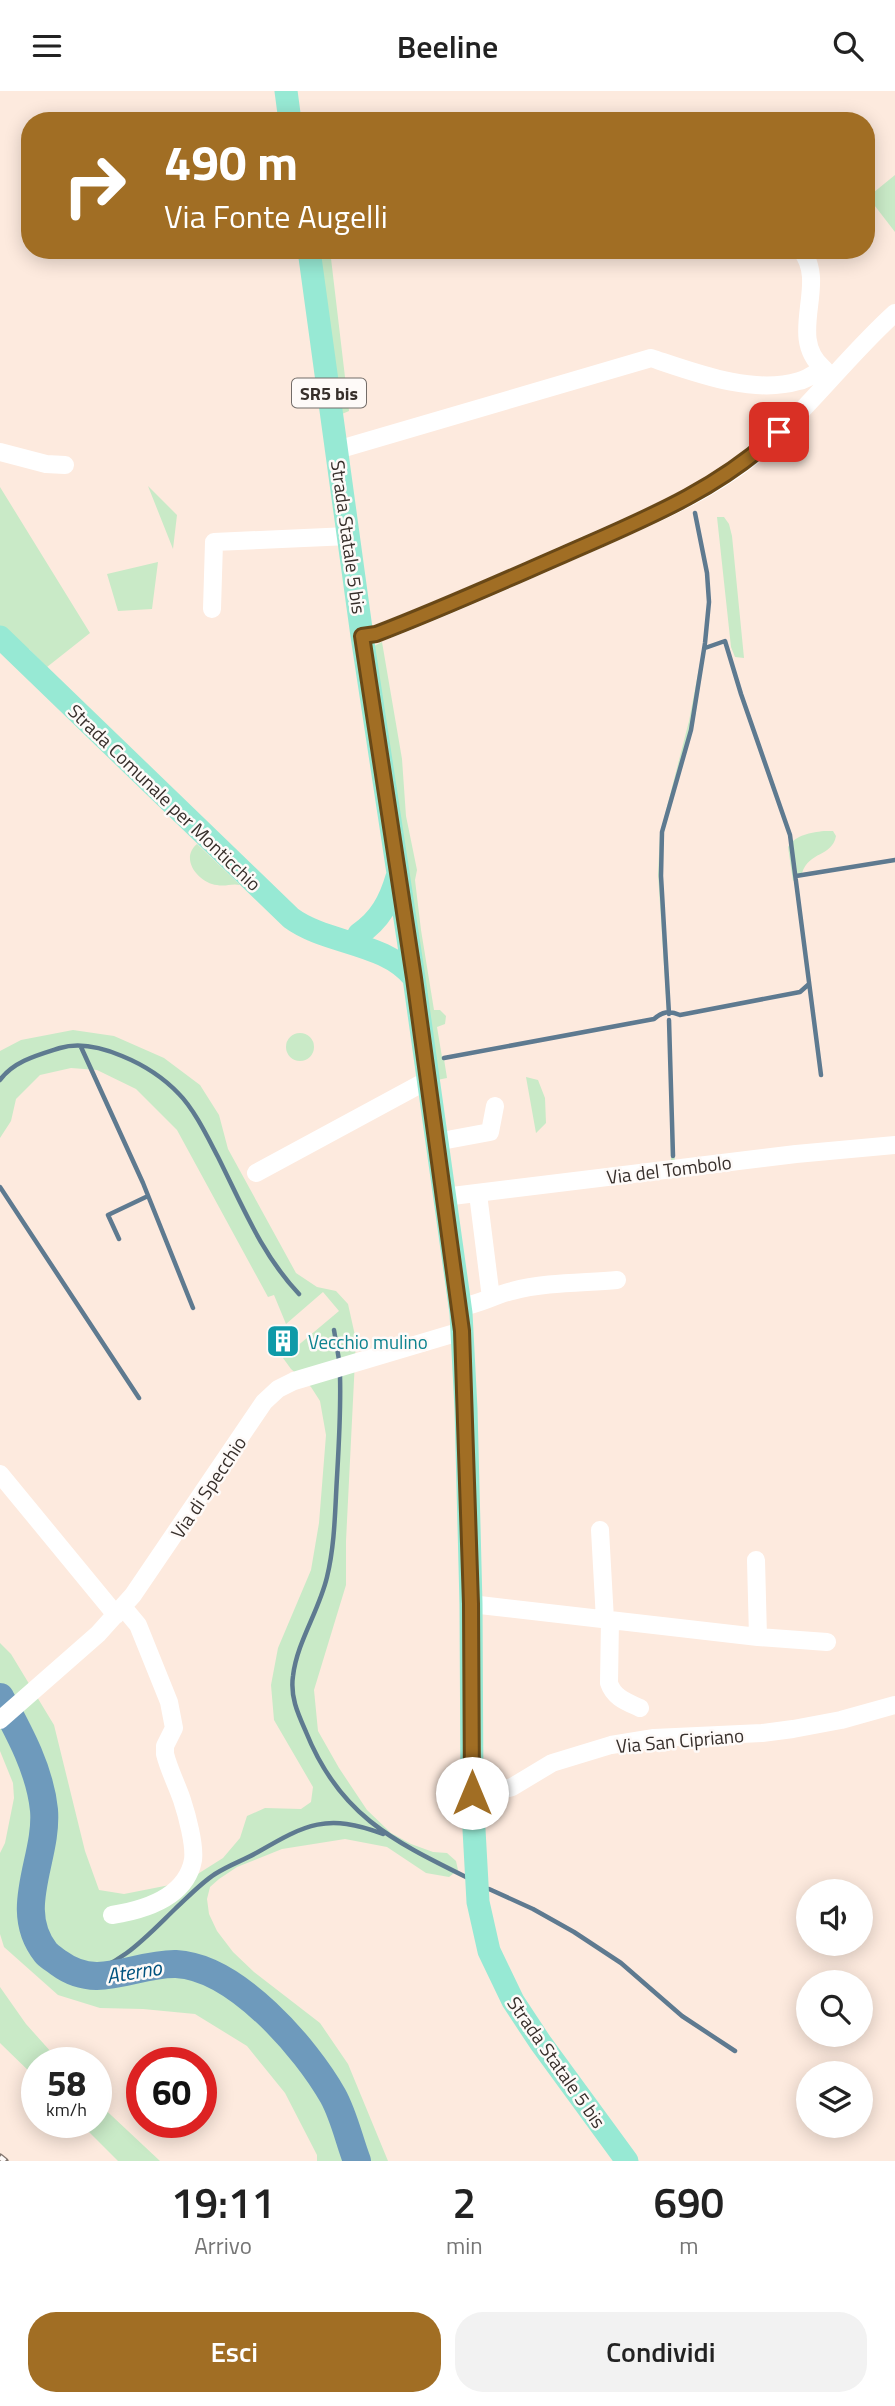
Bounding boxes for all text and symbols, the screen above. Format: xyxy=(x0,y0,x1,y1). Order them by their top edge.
text: Beeline xyxy=(397,22,498,70)
icon: menu xyxy=(28,27,66,65)
icon: search xyxy=(829,27,867,65)
text: 490 m xyxy=(164,124,298,199)
icon: right xyxy=(49,140,140,231)
text: Via Fonte Augelli xyxy=(164,192,388,240)
road number: SR5 bis xyxy=(292,379,366,407)
pin xyxy=(749,402,809,462)
icon: arrive xyxy=(760,413,798,451)
street label: Strada Statale 5 bis xyxy=(324,458,374,616)
street label: Strada Comunale per Monticchio xyxy=(62,697,268,897)
street label: Via del Tombolo xyxy=(605,1147,733,1191)
building icon: Vecchio mulino xyxy=(264,1322,302,1360)
place label: Vecchio mulino xyxy=(308,1327,428,1356)
street label: Via di Specchio xyxy=(163,1430,253,1544)
street label: Via San Cipriano xyxy=(615,1720,745,1760)
position arrow xyxy=(435,1756,509,1830)
map controls xyxy=(796,1879,873,2138)
button: sound xyxy=(796,1879,873,1956)
water label: Aterno xyxy=(104,1951,164,1991)
button: search xyxy=(796,1970,873,2047)
street label: Strada Statale 5 bis xyxy=(501,1990,613,2134)
speed limit sign: 60 xyxy=(126,2047,217,2138)
text: 58 xyxy=(47,2056,86,2110)
button: layers xyxy=(796,2061,873,2138)
text: km/h xyxy=(46,2096,87,2123)
text: 19:11 xyxy=(171,2170,275,2234)
text: 2 xyxy=(453,2170,476,2234)
text: 690 xyxy=(654,2170,724,2234)
text: Arrivo xyxy=(194,2228,252,2263)
text: min xyxy=(446,2228,483,2263)
text: m xyxy=(679,2228,698,2263)
button: Esci xyxy=(28,2312,441,2392)
button: Condividi xyxy=(455,2312,867,2392)

